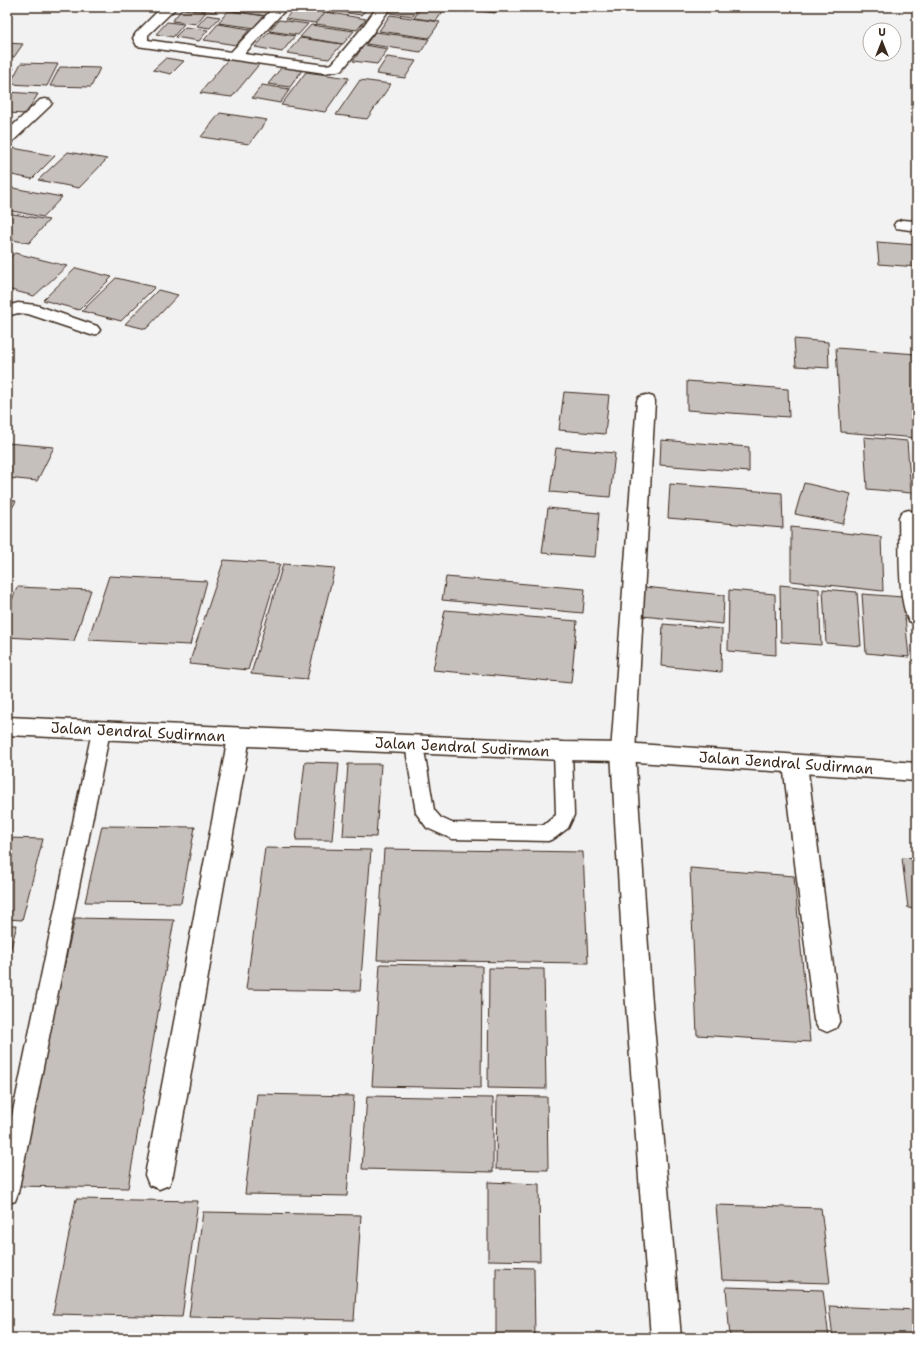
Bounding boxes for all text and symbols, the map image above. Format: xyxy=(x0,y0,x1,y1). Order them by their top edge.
north arrow xyxy=(862,22,902,62)
text: U xyxy=(878,25,886,40)
street label: Jalan Jendral Sudirman xyxy=(50,717,226,747)
street label: Jalan Jendral Sudirman xyxy=(374,732,550,762)
street label: Jalan Jendral Sudirman xyxy=(698,747,874,779)

